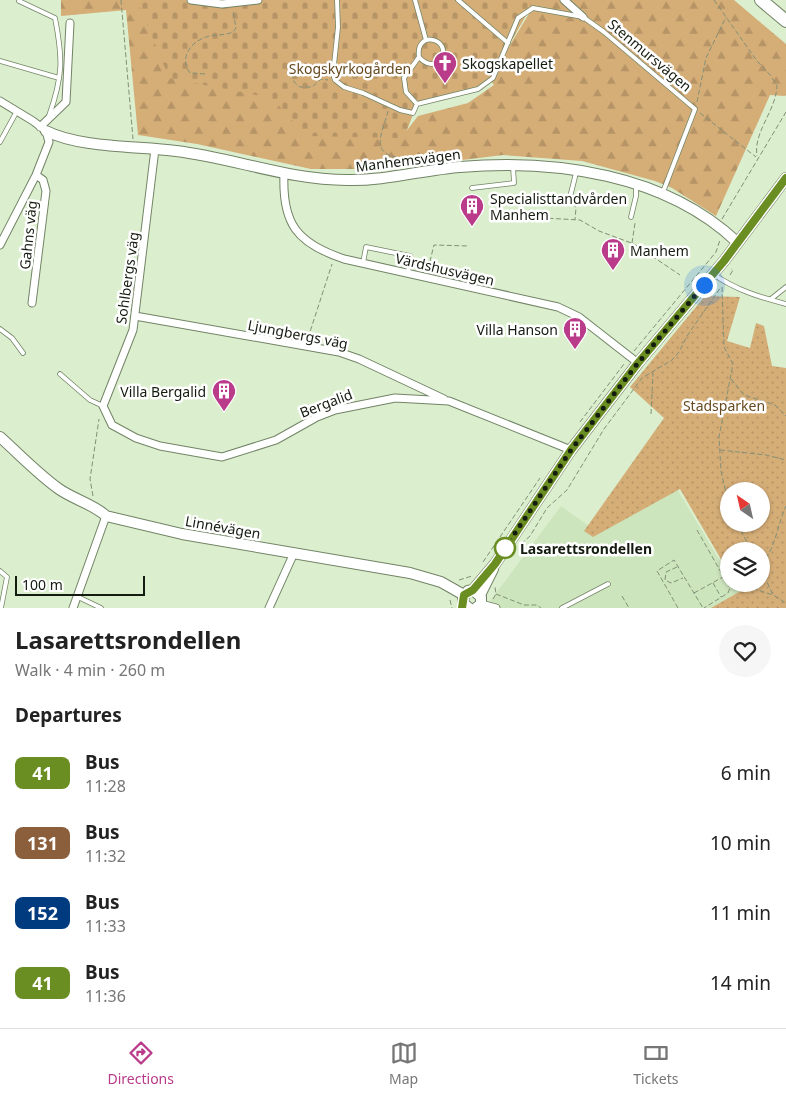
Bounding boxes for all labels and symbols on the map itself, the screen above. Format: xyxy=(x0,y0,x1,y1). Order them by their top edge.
street label: Stenmursvägen xyxy=(604,14,696,96)
church icon: Skogskapellet xyxy=(432,50,458,84)
place label: Skogskapellet xyxy=(462,54,553,73)
park label: Skogskyrkogården xyxy=(289,59,411,78)
street label: Manhemsvägen xyxy=(354,144,462,176)
place label: Specialisttandvården Manhem xyxy=(490,189,627,224)
building icon: Specialisttandvården Manhem xyxy=(459,193,485,227)
street label: Gahns väg xyxy=(15,200,41,270)
street label: Sohlbergs väg xyxy=(111,231,143,325)
building icon: Manhem xyxy=(600,237,626,271)
place label: Manhem xyxy=(630,241,689,260)
street label: Värdshusvägen xyxy=(394,248,496,290)
your location xyxy=(692,273,717,298)
street label: Ljungbergs väg xyxy=(246,315,350,353)
building icon: Villa Hanson xyxy=(562,316,588,350)
place label: Villa Hanson xyxy=(477,320,558,339)
building icon: Villa Bergalid xyxy=(211,378,237,412)
place label: Villa Bergalid xyxy=(120,382,206,401)
street label: Bergalid xyxy=(297,384,355,422)
park label: Stadsparken xyxy=(683,396,765,415)
north arrow xyxy=(720,482,770,532)
street label: Linnévägen xyxy=(184,511,262,543)
marker: Lasarettsrondellen xyxy=(494,537,516,559)
place label: Lasarettsrondellen xyxy=(520,539,652,558)
scale bar xyxy=(15,573,145,596)

